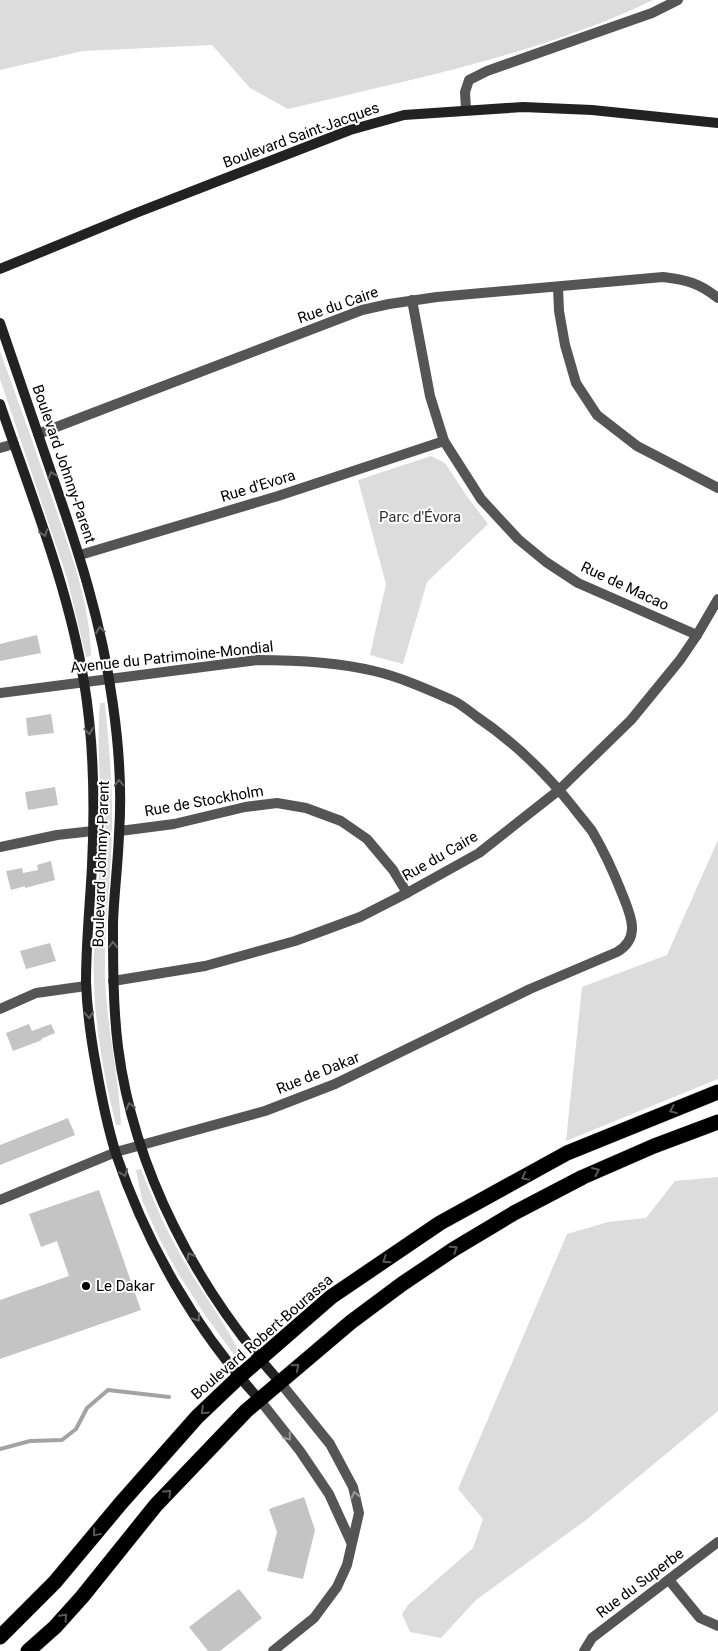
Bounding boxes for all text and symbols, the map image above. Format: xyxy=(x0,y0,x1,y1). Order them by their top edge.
street label: Boulevard Saint-Jacques xyxy=(220,98,382,172)
street label: Rue du Caire xyxy=(295,283,381,327)
street label: Boulevard Johnny-Parent xyxy=(28,382,100,546)
street label: Rue d'Evora xyxy=(218,466,298,506)
one-way arrow xyxy=(48,471,58,480)
park label: Parc d'Évora xyxy=(379,508,461,526)
one-way arrow xyxy=(38,528,48,536)
street label: Rue de Macao xyxy=(578,558,672,614)
one-way arrow xyxy=(95,626,105,635)
street label: Avenue du Patrimoine-Mondial xyxy=(70,637,274,677)
one-way arrow xyxy=(83,727,94,735)
one-way arrow xyxy=(114,779,124,786)
street label: Boulevard Johnny-Parent xyxy=(89,780,113,948)
street label: Rue de Stockholm xyxy=(143,782,265,820)
street label: Rue du Caire xyxy=(399,827,481,885)
one-way arrow xyxy=(108,941,118,948)
one-way arrow xyxy=(83,1011,94,1019)
street label: Rue de Dakar xyxy=(274,1048,362,1098)
one-way arrow xyxy=(125,1103,135,1111)
one-way arrow xyxy=(669,1104,678,1114)
one-way arrow xyxy=(591,1167,600,1178)
one-way arrow xyxy=(118,1168,128,1177)
one-way arrow xyxy=(521,1170,530,1180)
one-way arrow xyxy=(448,1246,457,1255)
one-way arrow xyxy=(187,1253,197,1262)
one-way arrow xyxy=(382,1254,391,1263)
street label: Boulevard Robert-Bourassa xyxy=(188,1271,336,1403)
place label: Le Dakar xyxy=(96,1277,155,1295)
marker: Le Dakar xyxy=(80,1280,92,1292)
one-way arrow xyxy=(191,1312,200,1322)
one-way arrow xyxy=(290,1365,299,1373)
one-way arrow xyxy=(200,1405,209,1414)
one-way arrow xyxy=(283,1431,291,1440)
one-way arrow xyxy=(162,1489,171,1498)
one-way arrow xyxy=(350,1490,361,1499)
one-way arrow xyxy=(93,1527,102,1536)
street label: Rue du Superbe xyxy=(593,1544,687,1622)
one-way arrow xyxy=(58,1614,67,1623)

